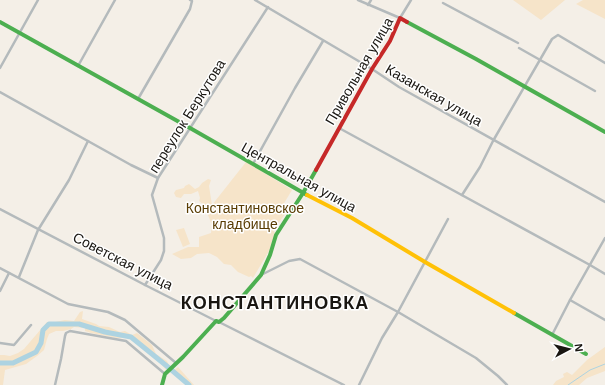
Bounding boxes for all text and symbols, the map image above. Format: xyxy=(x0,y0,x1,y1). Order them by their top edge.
street label: Привольная улица xyxy=(322,14,396,128)
street label: переулок Беркутова xyxy=(146,56,229,176)
street label: Казанская улица xyxy=(383,61,485,129)
street label: Центральная улица xyxy=(239,139,359,215)
park label: Константиновское кладбище xyxy=(186,200,304,232)
street label: Советская улица xyxy=(70,229,176,293)
district label: КОНСТАНТИНОВКА xyxy=(181,293,369,313)
north arrow xyxy=(549,329,589,369)
text: N xyxy=(572,343,585,353)

